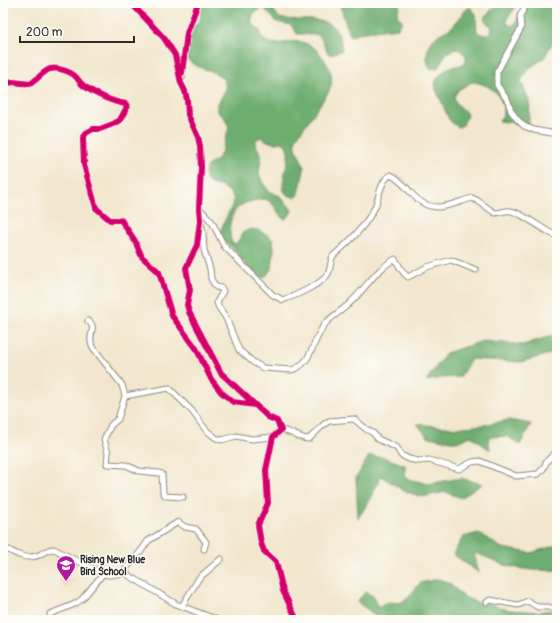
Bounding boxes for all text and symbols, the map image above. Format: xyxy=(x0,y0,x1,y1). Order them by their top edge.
scale bar xyxy=(20,18,134,44)
text: 200 m xyxy=(26,25,63,40)
school or university icon: Rising New Blue Bird School xyxy=(55,554,77,582)
place label: Rising New Blue Bird School xyxy=(80,554,146,578)

